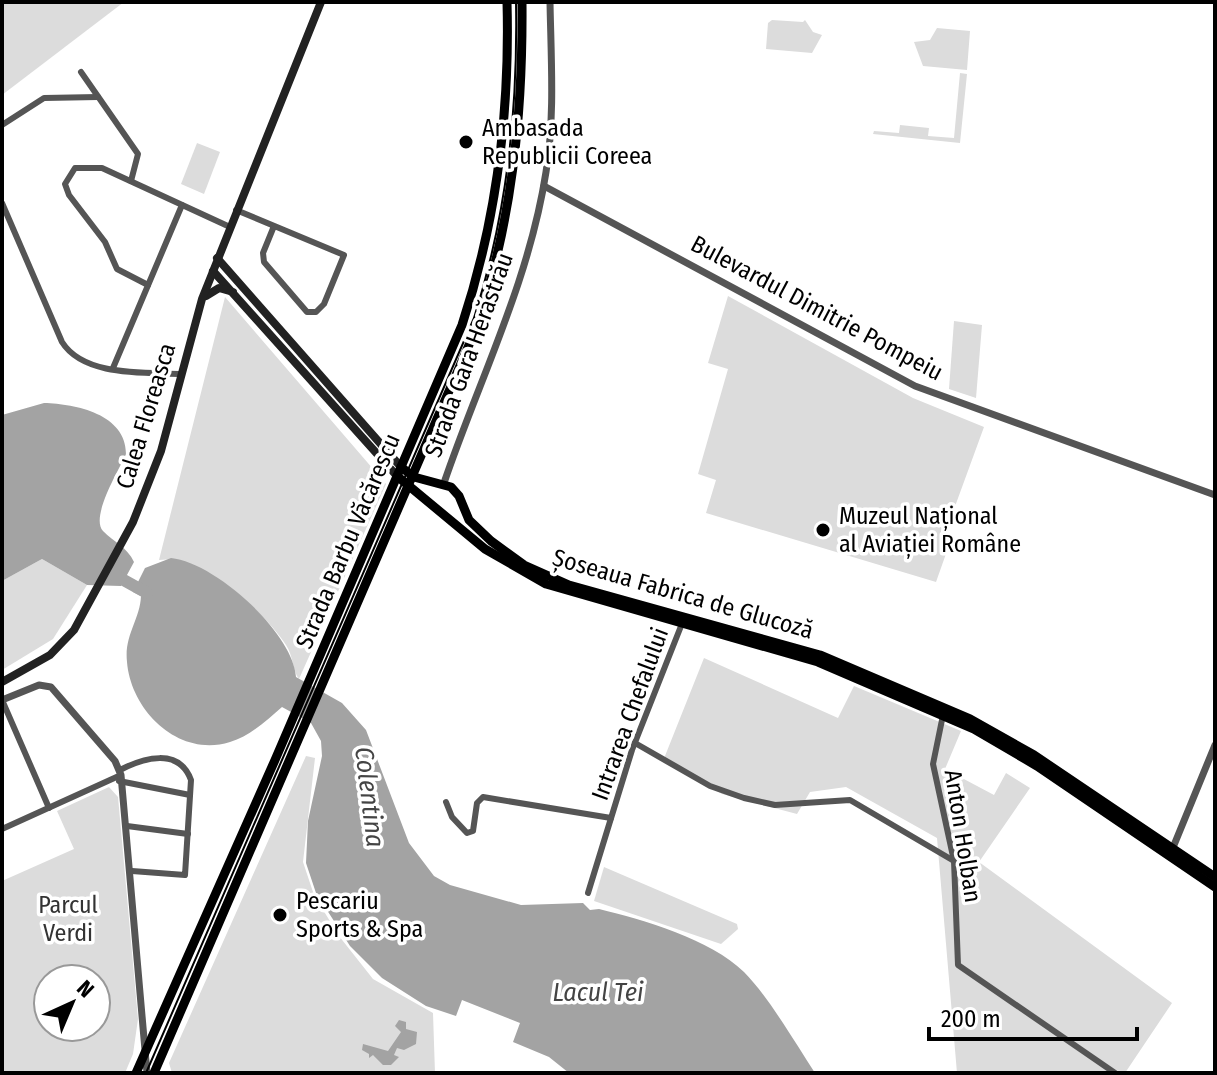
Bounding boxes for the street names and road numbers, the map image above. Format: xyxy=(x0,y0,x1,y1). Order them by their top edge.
street label: Bulevardul Dimitrie Pompeiu xyxy=(686,230,948,386)
street label: Strada Gara Herăstrău xyxy=(419,249,519,461)
street label: Calea Floreasca xyxy=(111,340,181,492)
street label: Strada Barbu Văcărescu xyxy=(290,429,406,653)
street label: Șoseaua Fabrica de Glucoză xyxy=(549,543,817,646)
street label: Intrarea Chefalului xyxy=(586,624,674,804)
street label: Anton Holban xyxy=(939,768,987,904)

